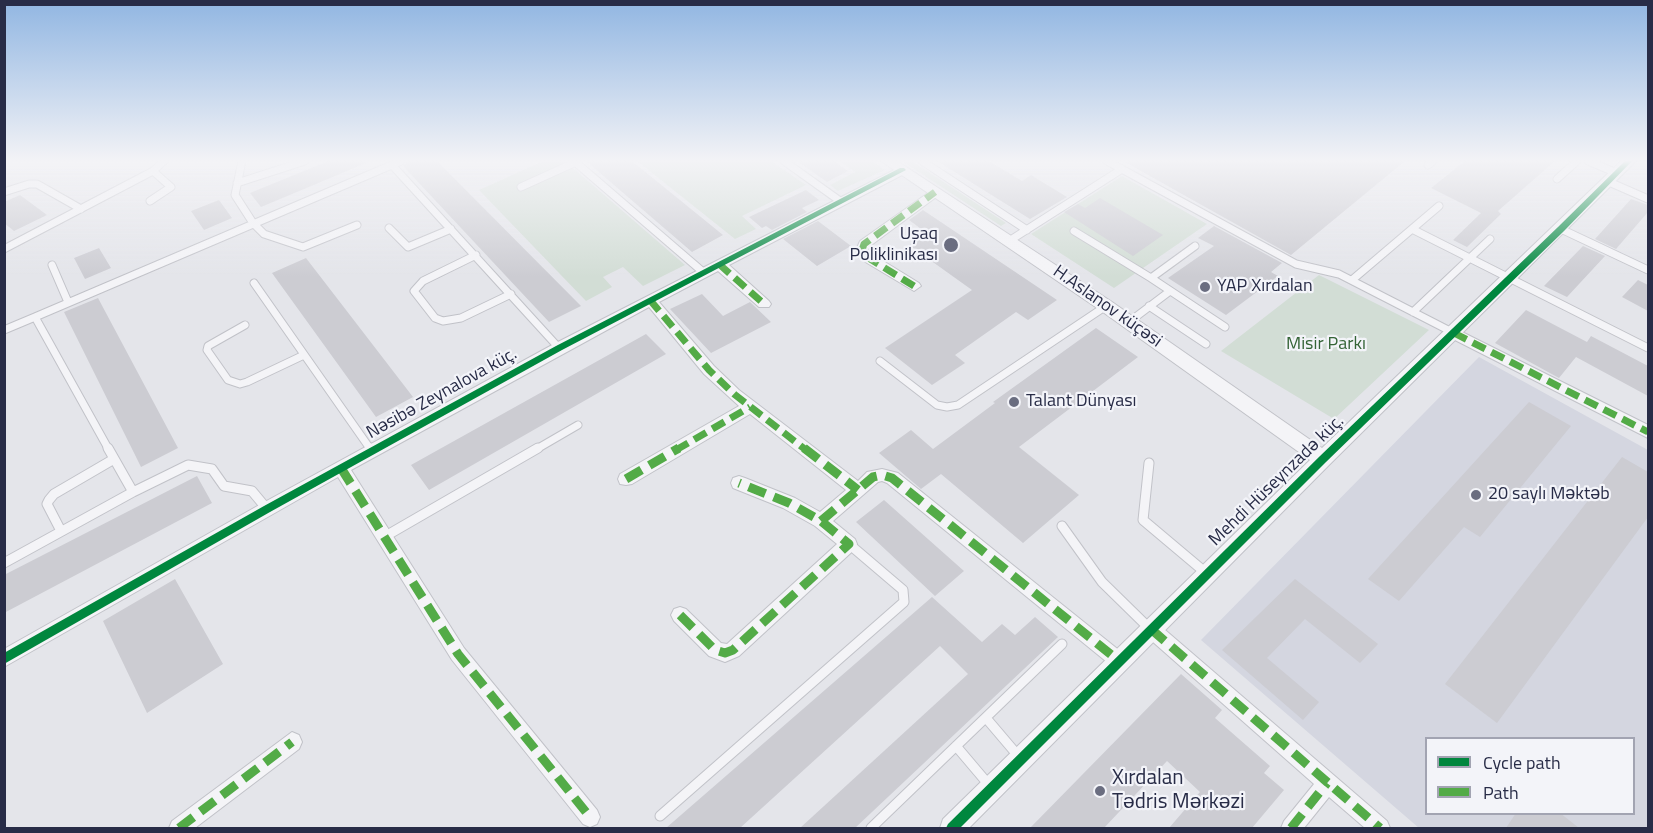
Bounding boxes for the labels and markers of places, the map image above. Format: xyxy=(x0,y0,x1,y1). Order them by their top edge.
place label: Uşaq Poliklinikası xyxy=(850,224,938,266)
marker: Uşaq Poliklinikası xyxy=(942,236,960,254)
place label: YAP Xırdalan xyxy=(1217,276,1313,298)
marker: YAP Xırdalan xyxy=(1198,280,1212,294)
place label: Talant Dünyası xyxy=(1026,391,1137,413)
marker: Talant Dünyası xyxy=(1007,395,1021,409)
place label: 20 saylı Məktəb xyxy=(1488,484,1610,506)
marker: 20 saylı Məktəb xyxy=(1469,488,1483,502)
place label: Xırdalan Tədris Mərkəzi xyxy=(1112,766,1245,816)
marker: Xırdalan Tədris Mərkəzi xyxy=(1093,784,1107,798)

